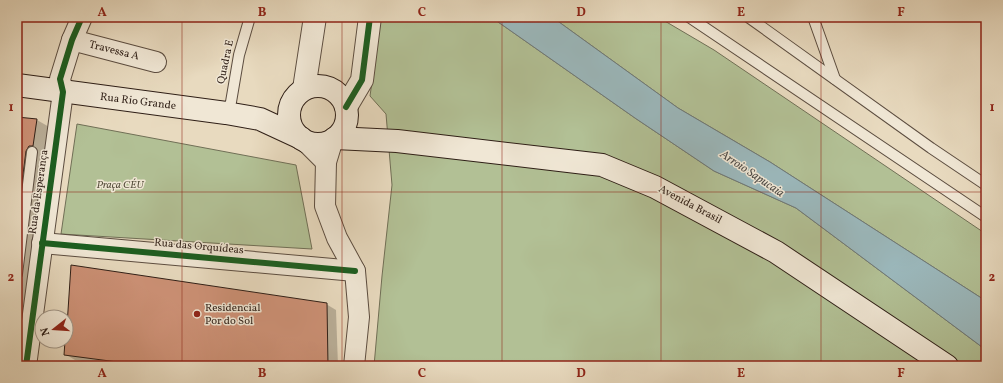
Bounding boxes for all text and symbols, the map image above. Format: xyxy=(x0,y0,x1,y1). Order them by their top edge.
text: A xyxy=(97,4,107,22)
text: B xyxy=(258,4,267,22)
text: C xyxy=(418,4,426,22)
text: D xyxy=(576,4,586,22)
text: E xyxy=(737,4,745,22)
text: F xyxy=(897,4,905,22)
street label: Travessa A xyxy=(87,37,141,65)
street label: Quadra E xyxy=(214,38,238,85)
street label: Rua Rio Grande xyxy=(99,90,177,114)
text: 1 xyxy=(8,99,14,117)
text: 1 xyxy=(989,99,995,117)
water label: Arroio Sapucaia xyxy=(716,146,787,202)
street label: Rua da Esperança xyxy=(26,148,52,235)
park label: Praça CÉU xyxy=(97,178,144,193)
street label: Avenida Brasil xyxy=(656,182,724,228)
street label: Rua das Orquídeas xyxy=(154,236,245,258)
text: 2 xyxy=(8,269,15,287)
text: 2 xyxy=(989,269,996,287)
place label: Residencial Por do Sol xyxy=(205,301,261,329)
north arrow xyxy=(34,309,74,349)
marker: Residencial Por do Sol xyxy=(192,309,202,319)
text: N xyxy=(38,325,54,338)
text: A xyxy=(97,365,107,383)
text: B xyxy=(258,365,267,383)
text: C xyxy=(418,365,426,383)
text: D xyxy=(576,365,586,383)
text: E xyxy=(737,365,745,383)
text: F xyxy=(897,365,905,383)

